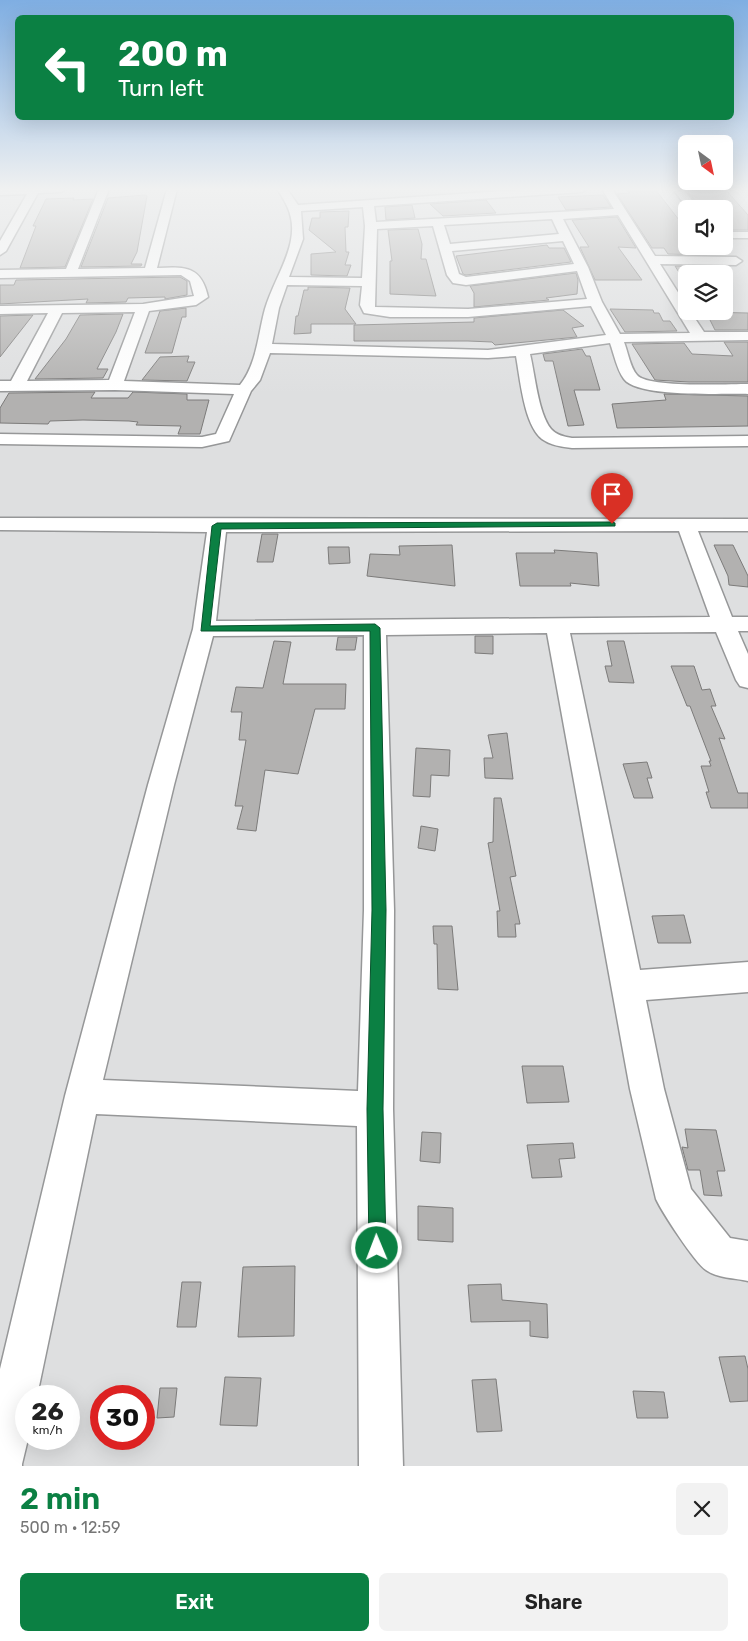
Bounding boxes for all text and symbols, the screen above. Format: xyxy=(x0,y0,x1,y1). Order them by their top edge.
text: 200 m xyxy=(118,33,228,75)
icon: left xyxy=(35,35,100,100)
text: Turn left xyxy=(118,75,204,102)
north arrow xyxy=(678,135,732,190)
map controls xyxy=(678,135,733,320)
button: sound xyxy=(678,200,733,255)
button: layers xyxy=(678,265,733,320)
pin xyxy=(591,473,633,524)
icon: arrive xyxy=(598,480,626,508)
position arrow xyxy=(350,1221,402,1273)
speed limit sign: 30 xyxy=(90,1385,155,1450)
text: 26 xyxy=(31,1397,64,1426)
text: km/h xyxy=(33,1423,62,1437)
text: 2 min xyxy=(20,1481,100,1517)
button: close xyxy=(676,1483,728,1535)
text: 500 m · 12:59 xyxy=(20,1518,120,1537)
button: Exit xyxy=(20,1573,369,1631)
button: Share xyxy=(379,1573,728,1631)

